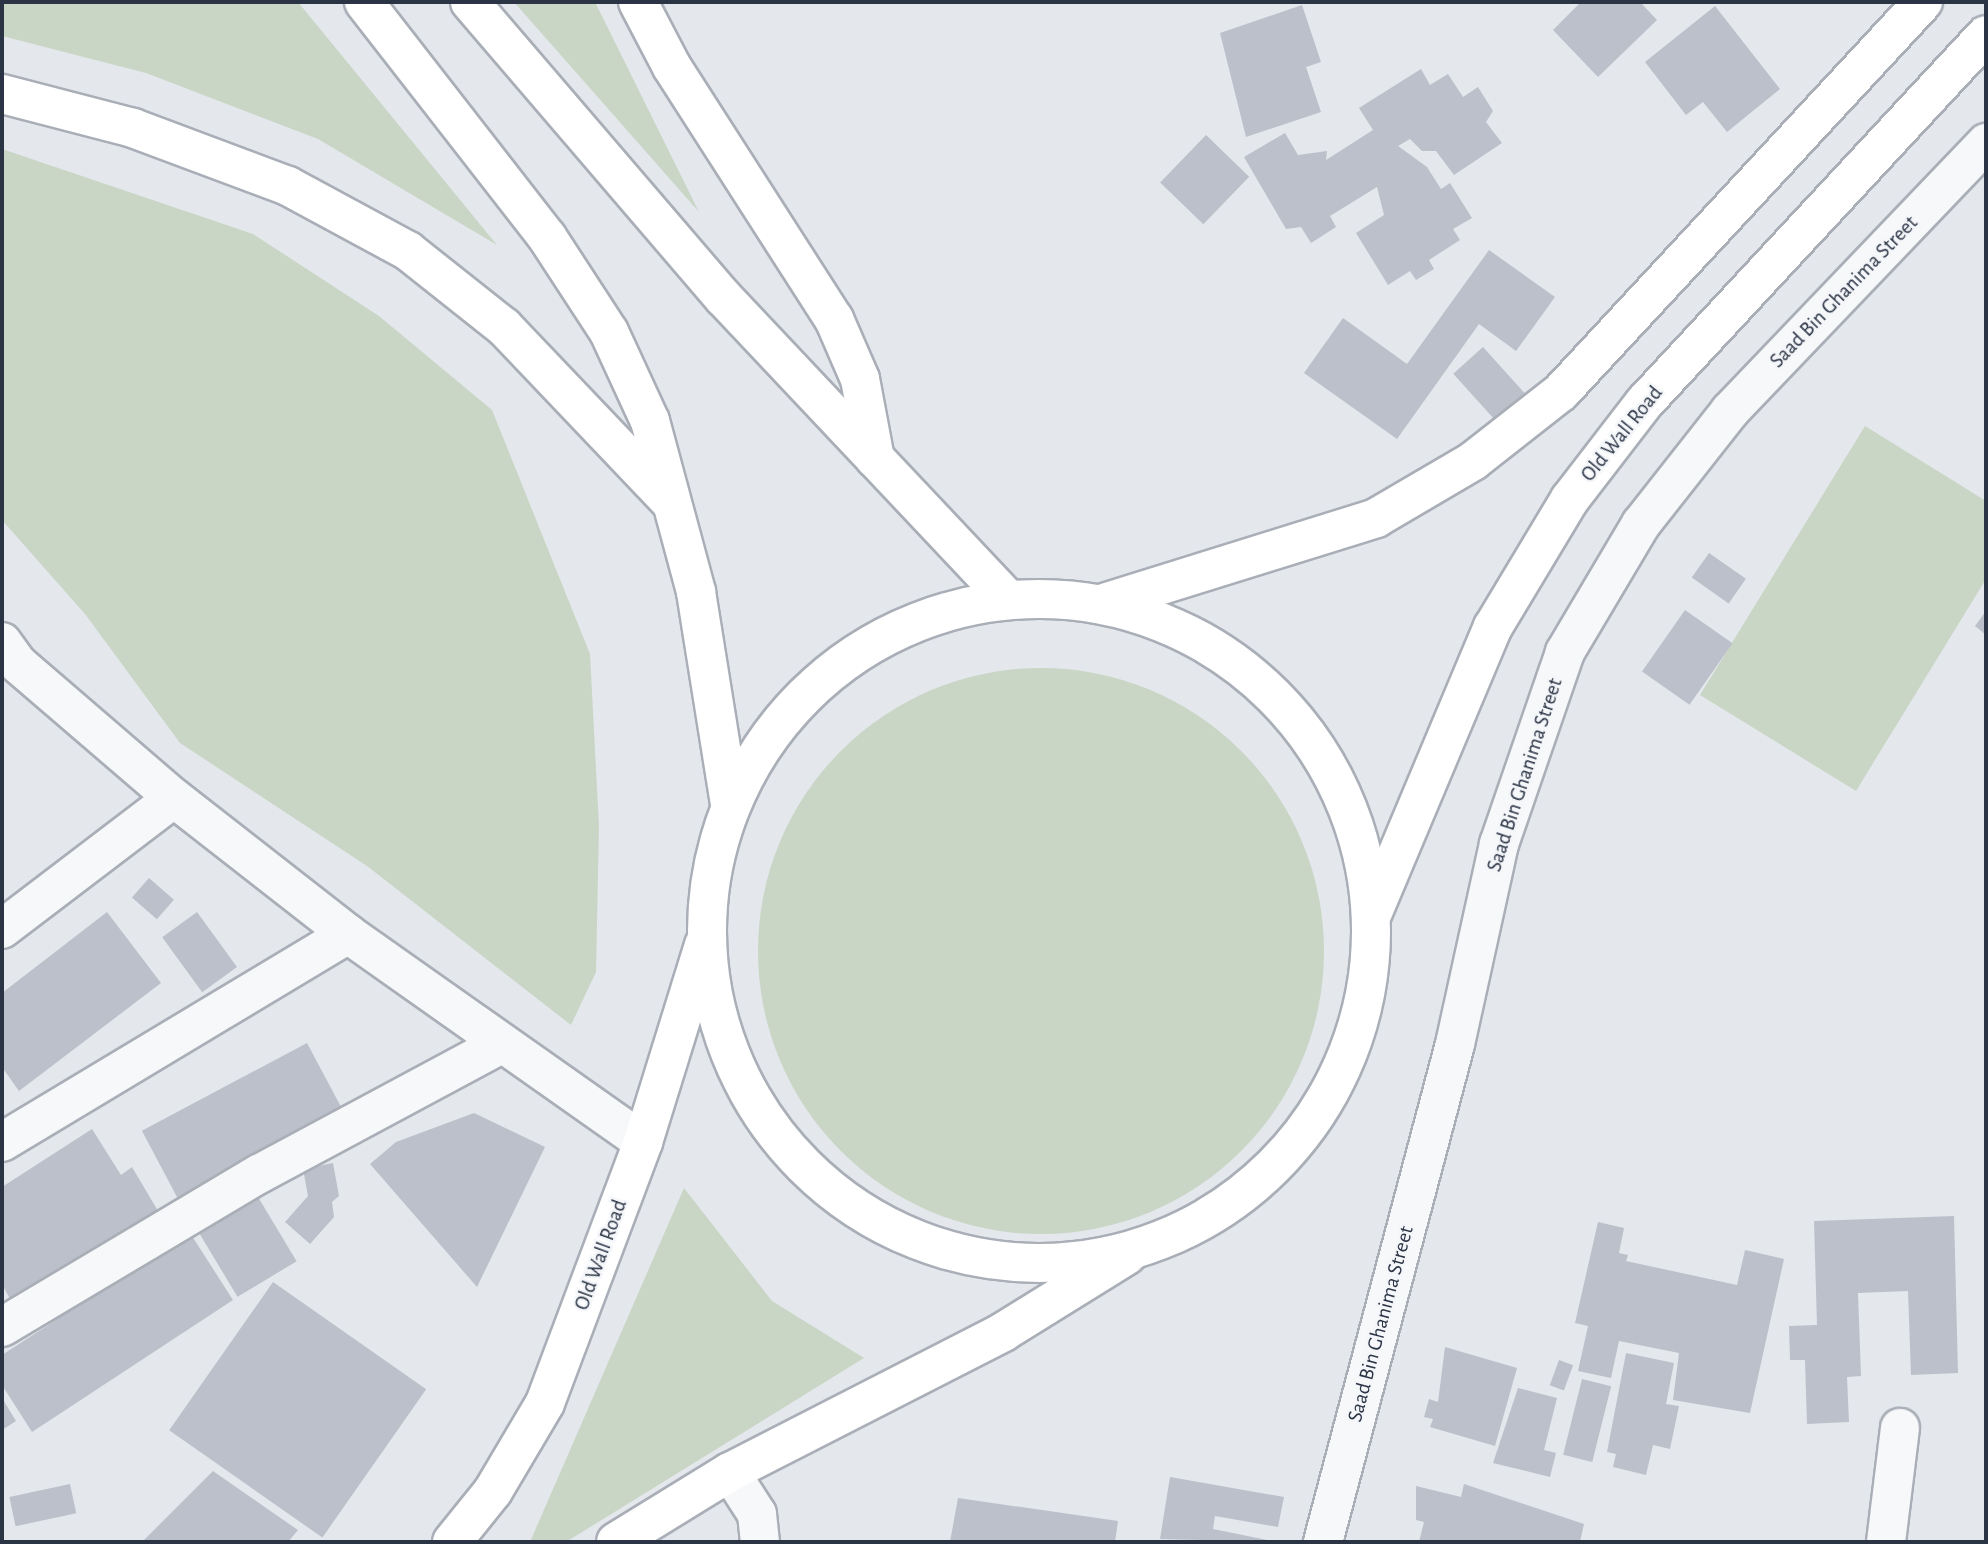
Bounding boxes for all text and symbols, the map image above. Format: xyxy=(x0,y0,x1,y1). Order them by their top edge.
street label: Saad Bin Ghanima Street xyxy=(1765,211,1923,373)
street label: Old Wall Road xyxy=(1576,381,1668,487)
street label: Saad Bin Ghanima Street xyxy=(1482,675,1568,875)
street label: Old Wall Road xyxy=(569,1196,633,1314)
street label: Saad Bin Ghanima Street xyxy=(1343,1223,1419,1425)

